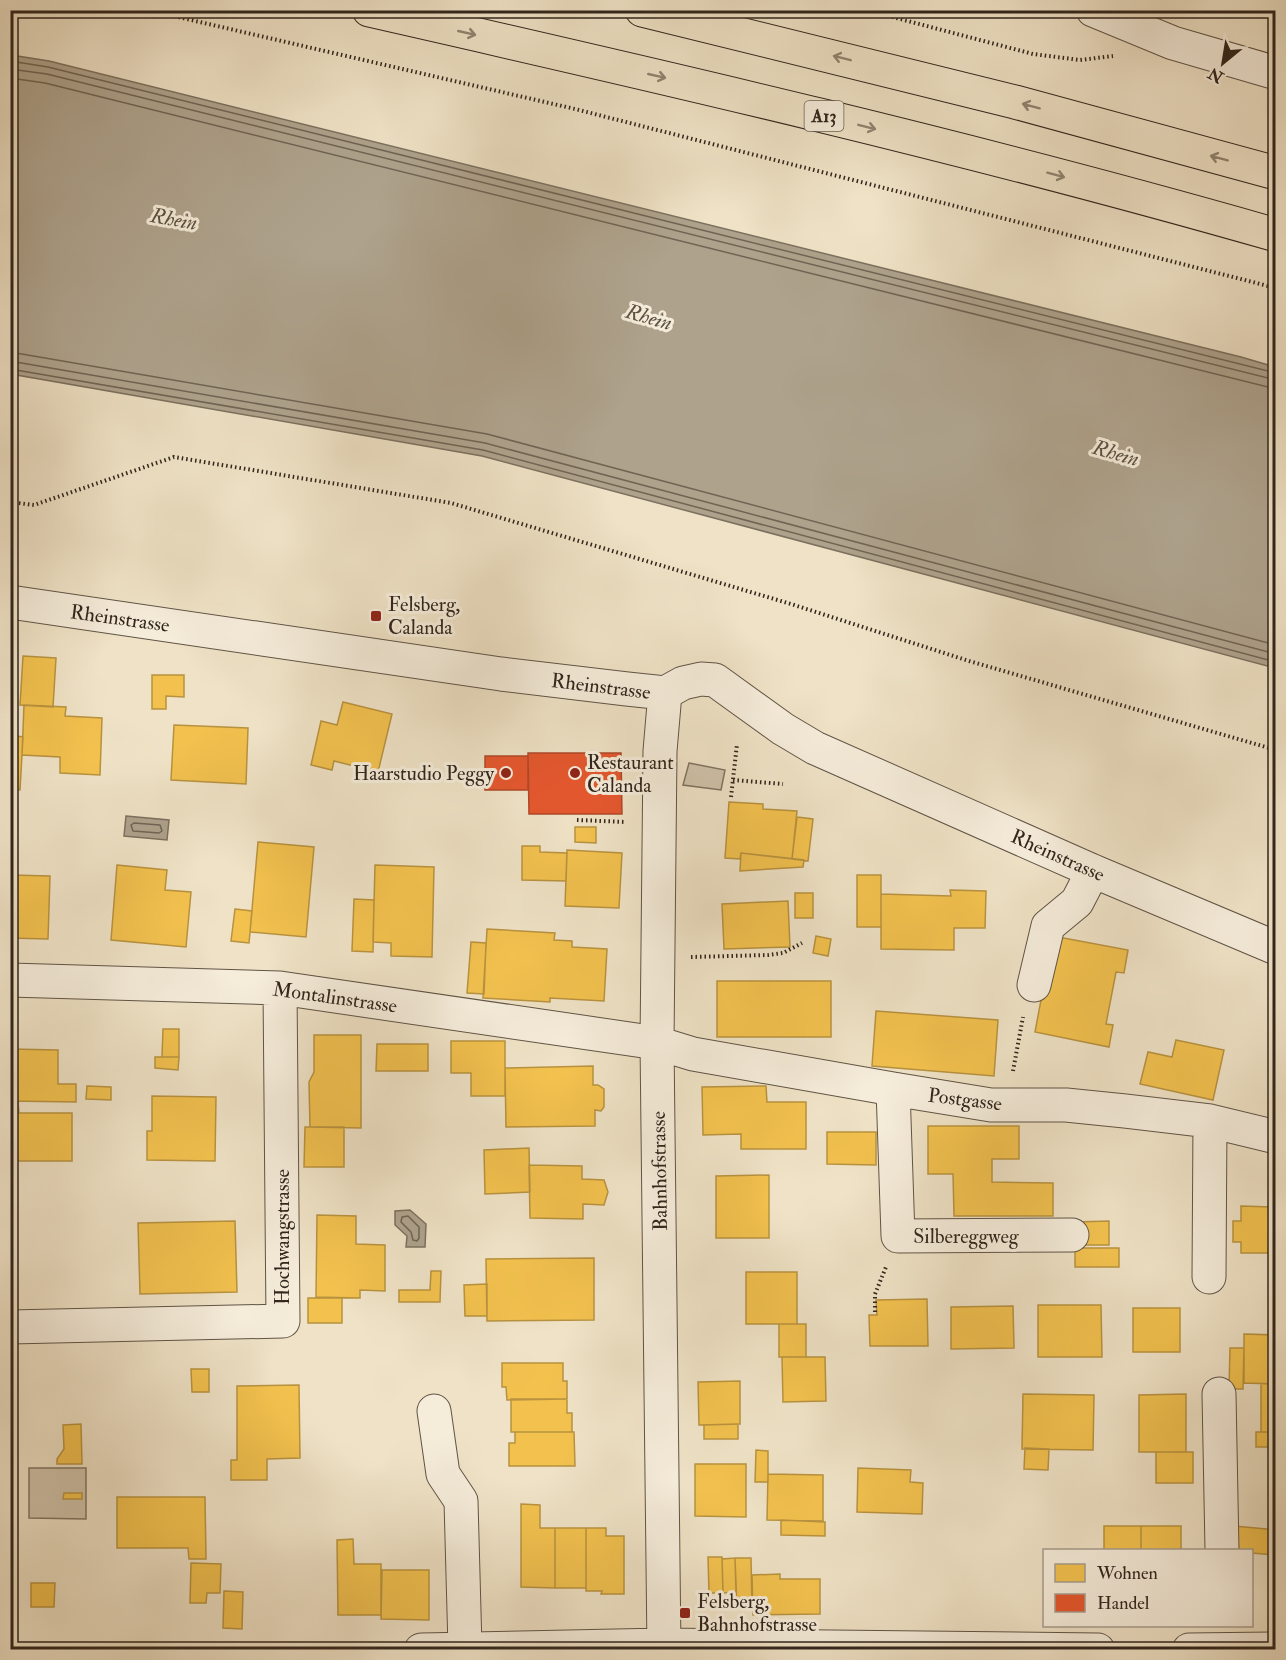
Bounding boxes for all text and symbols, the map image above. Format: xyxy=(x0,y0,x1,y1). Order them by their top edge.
one-way arrow xyxy=(457,27,476,39)
north arrow xyxy=(1193,33,1253,93)
one-way arrow xyxy=(833,52,852,64)
text: N xyxy=(1204,63,1228,88)
one-way arrow xyxy=(647,71,666,82)
one-way arrow xyxy=(1022,100,1041,111)
road number: A13 xyxy=(804,101,844,131)
one-way arrow xyxy=(857,121,876,133)
one-way arrow xyxy=(1210,152,1229,163)
one-way arrow xyxy=(1046,170,1065,181)
water label: Rhein xyxy=(148,202,199,237)
water label: Rhein xyxy=(622,298,675,337)
water label: Rhein xyxy=(1089,434,1142,473)
place label: Felsberg, Calanda xyxy=(388,592,461,640)
street label: Rheinstrasse xyxy=(69,599,171,638)
marker: Felsberg, Calanda xyxy=(369,609,383,623)
street label: Rheinstrasse xyxy=(550,668,652,705)
place label: Restaurant Calanda xyxy=(587,750,674,798)
place label: Haarstudio Peggy xyxy=(353,761,495,786)
marker: Haarstudio Peggy xyxy=(499,766,513,780)
marker: Restaurant Calanda xyxy=(568,766,582,780)
street label: Rheinstrasse xyxy=(1007,824,1109,887)
street label: Montalinstrasse xyxy=(271,976,399,1019)
street label: Postgasse xyxy=(927,1083,1003,1116)
street label: Bahnhofstrasse xyxy=(646,1111,673,1231)
street label: Hochwangstrasse xyxy=(270,1169,295,1305)
street label: Silbereggweg xyxy=(913,1224,1020,1249)
legend xyxy=(1043,1549,1253,1627)
text: Wohnen xyxy=(1096,1562,1158,1585)
place label: Felsberg, Bahnhofstrasse xyxy=(697,1589,817,1637)
text: Handel xyxy=(1097,1592,1150,1615)
marker: Felsberg, Bahnhofstrasse xyxy=(678,1606,692,1620)

